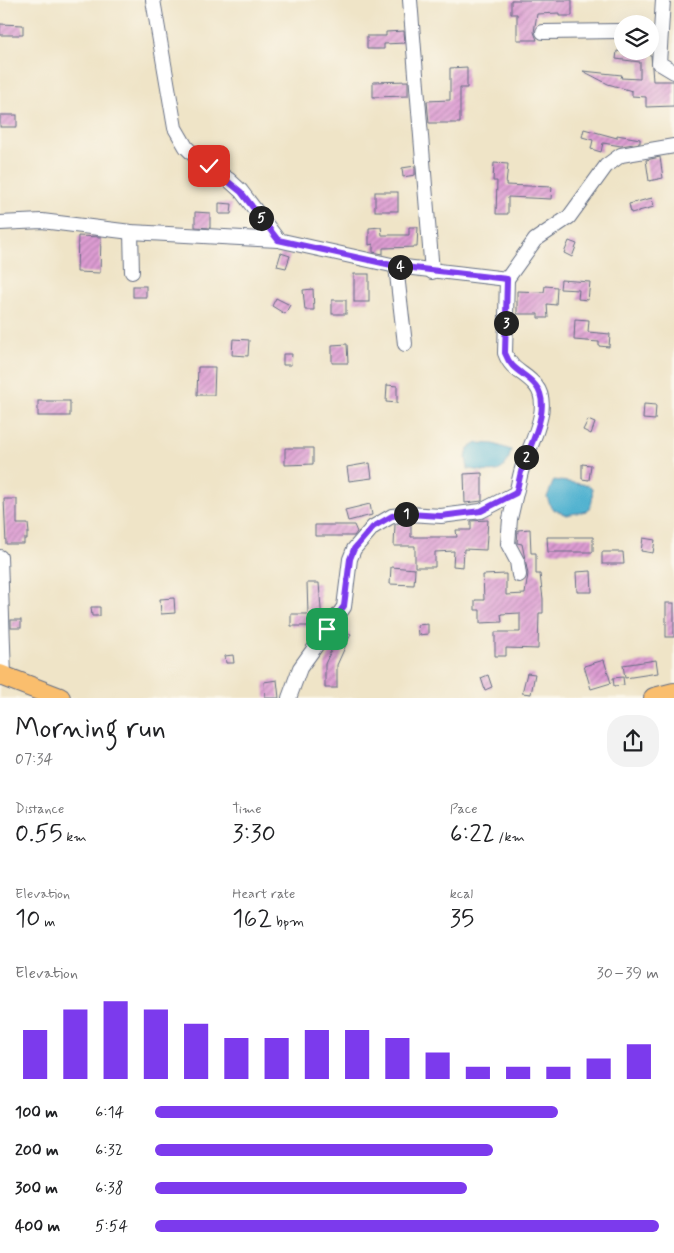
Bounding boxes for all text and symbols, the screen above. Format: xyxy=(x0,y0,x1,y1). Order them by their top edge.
map controls xyxy=(614,15,659,60)
button: layers xyxy=(614,15,659,60)
pin xyxy=(188,145,230,187)
icon: check xyxy=(195,152,223,180)
pin: 5 xyxy=(248,206,274,230)
text: 5 xyxy=(257,209,266,227)
pin: 4 xyxy=(388,254,412,280)
text: 4 xyxy=(396,258,405,276)
pin: 3 xyxy=(494,310,518,336)
text: 3 xyxy=(503,314,510,332)
pin: 2 xyxy=(514,444,538,470)
text: 2 xyxy=(523,448,530,466)
pin: 1 xyxy=(394,502,418,526)
text: 1 xyxy=(403,505,410,523)
pin xyxy=(306,608,348,650)
icon: arrive xyxy=(313,615,341,643)
text: Morning run xyxy=(15,711,166,748)
button: share xyxy=(607,715,659,767)
text: 07:34 xyxy=(15,749,53,770)
text: Distance xyxy=(15,800,64,818)
text: Time xyxy=(232,800,262,818)
text: Pace xyxy=(450,800,478,818)
text: 0.55 xyxy=(15,818,63,851)
text: 3:30 xyxy=(232,818,276,851)
text: 6:22 xyxy=(450,818,495,851)
text: km xyxy=(63,828,87,846)
text: /km xyxy=(495,828,525,846)
text: Elevation xyxy=(15,885,70,903)
text: Heart rate xyxy=(232,885,295,903)
text: kcal xyxy=(450,885,473,903)
text: 10 xyxy=(15,903,40,936)
text: 162 xyxy=(232,903,272,936)
text: 35 xyxy=(450,903,474,936)
text: m xyxy=(40,913,55,931)
text: bpm xyxy=(272,913,304,931)
text: Elevation xyxy=(15,963,78,984)
text: 30–39 m xyxy=(596,963,659,984)
text: 100 m xyxy=(15,1102,58,1123)
text: 6:14 xyxy=(95,1102,124,1123)
text: 200 m xyxy=(15,1140,59,1161)
text: 6:32 xyxy=(95,1140,123,1161)
text: 300 m xyxy=(15,1178,58,1199)
text: 6:38 xyxy=(95,1178,123,1199)
text: 400 m xyxy=(15,1216,60,1237)
text: 5:54 xyxy=(95,1216,128,1237)

